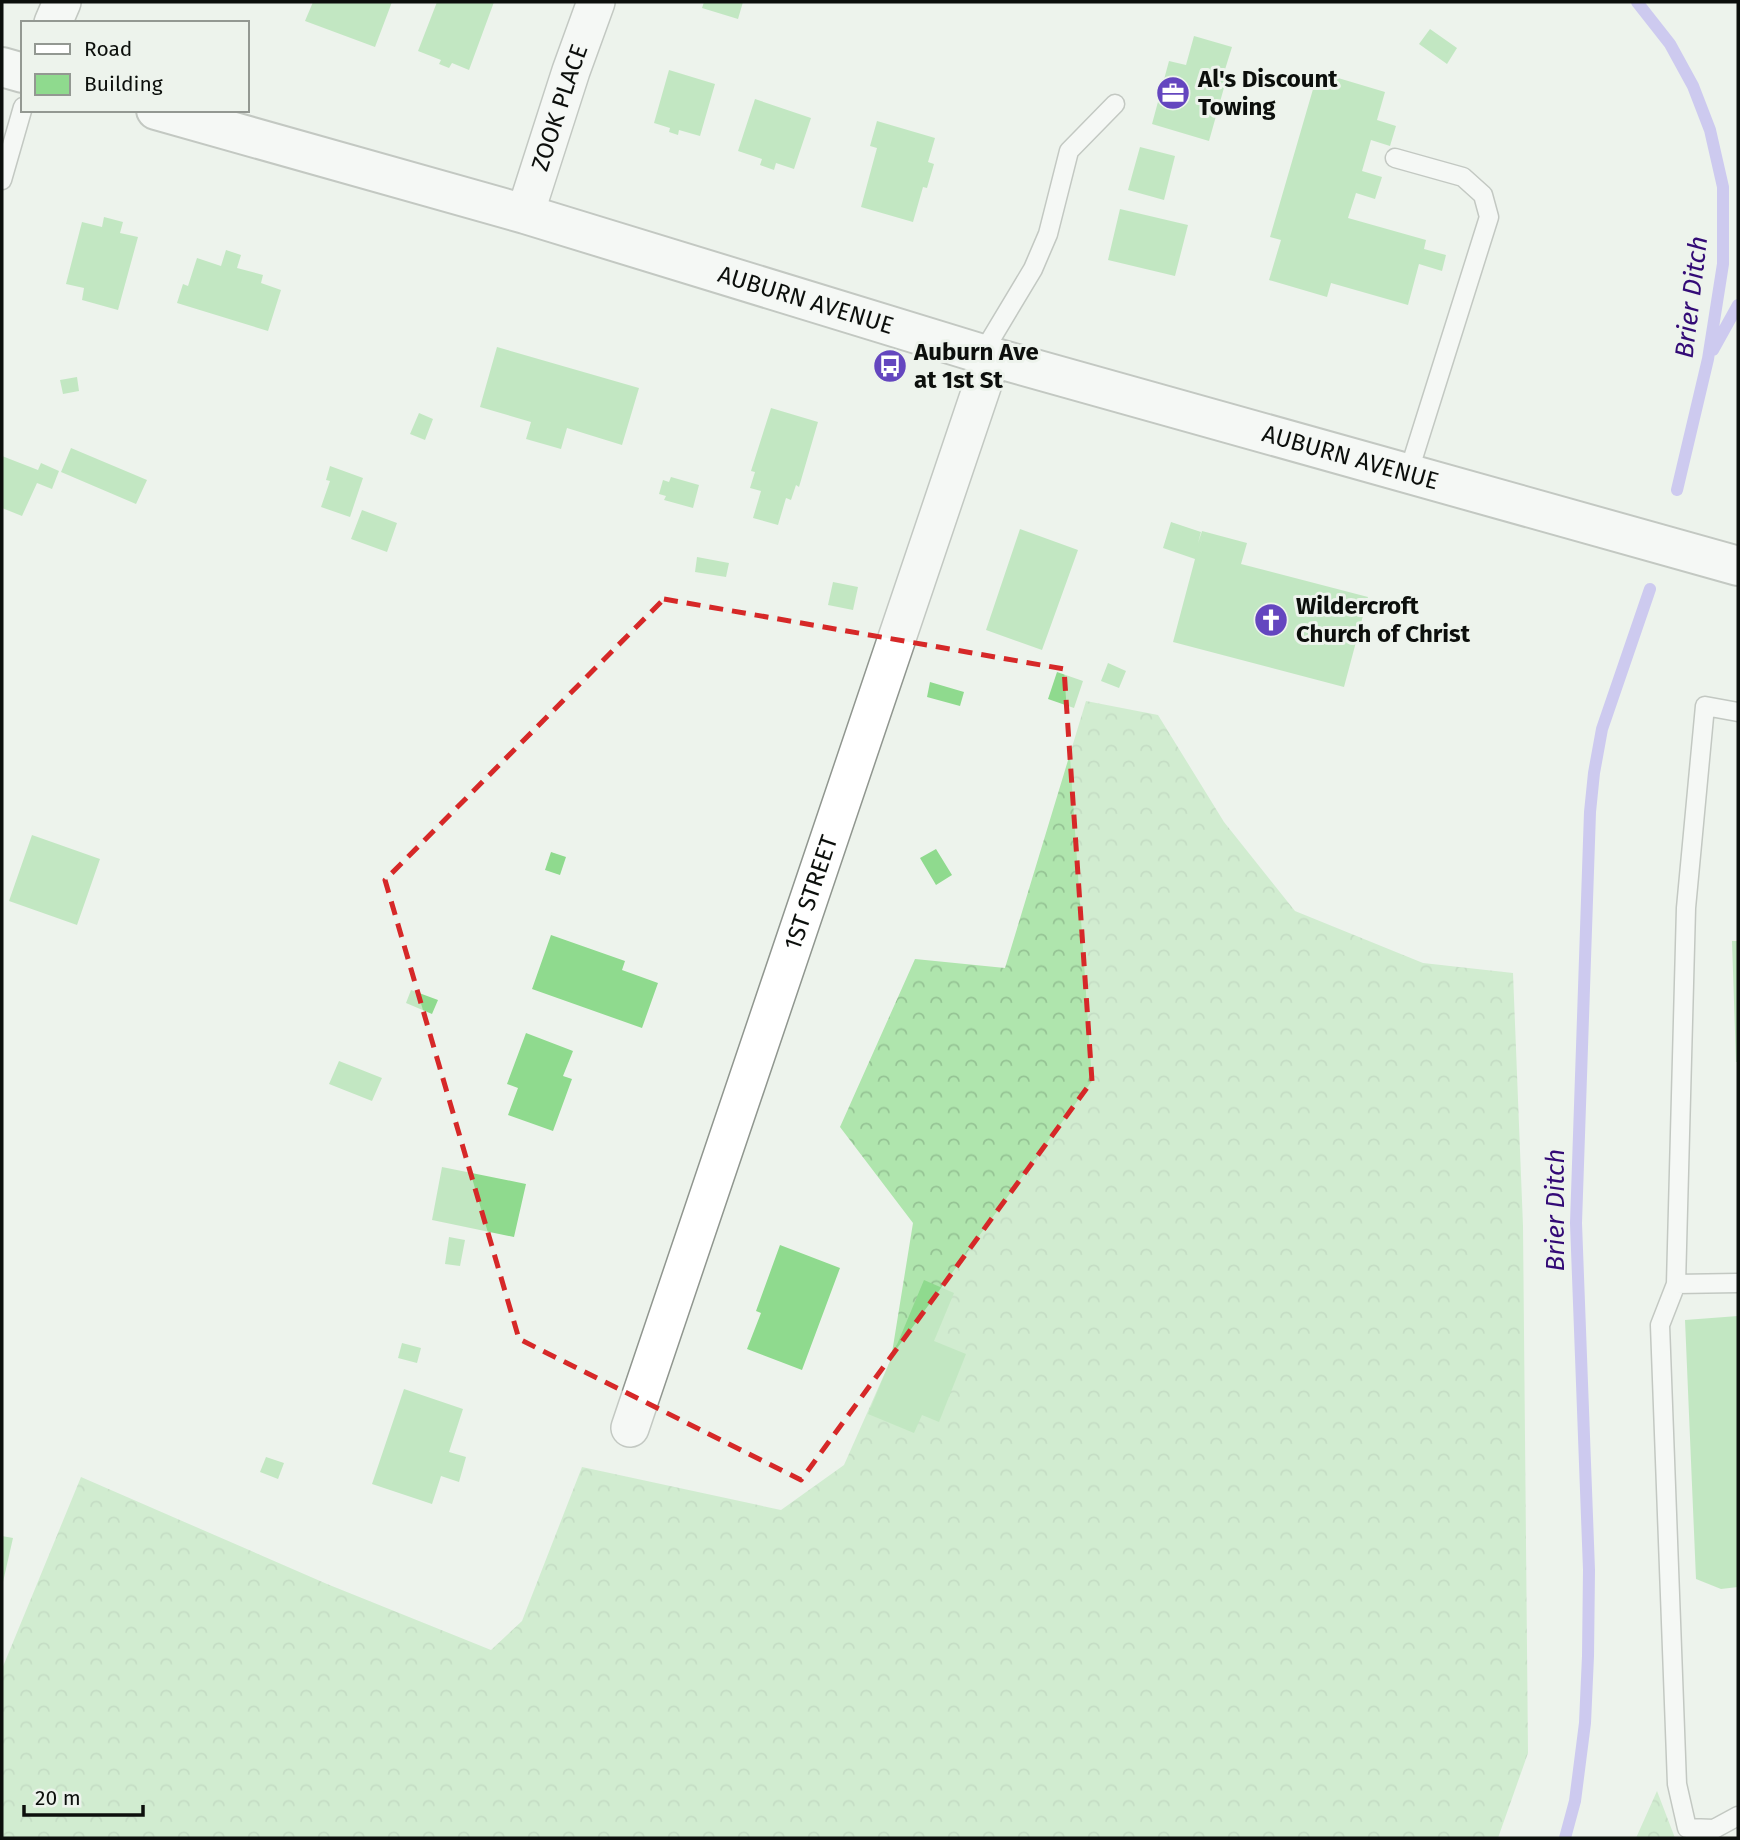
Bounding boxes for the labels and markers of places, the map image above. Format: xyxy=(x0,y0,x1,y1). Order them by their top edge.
place label: Al's Discount Towing xyxy=(1197,65,1338,121)
office icon: Al's Discount Towing xyxy=(1154,74,1192,112)
place label: Auburn Ave at 1st St xyxy=(913,338,1039,394)
bus stop icon: Auburn Ave at 1st St xyxy=(871,347,909,385)
place label: Wildercroft Church of Christ xyxy=(1296,592,1471,648)
church icon: Wildercroft Church of Christ xyxy=(1252,601,1290,639)

